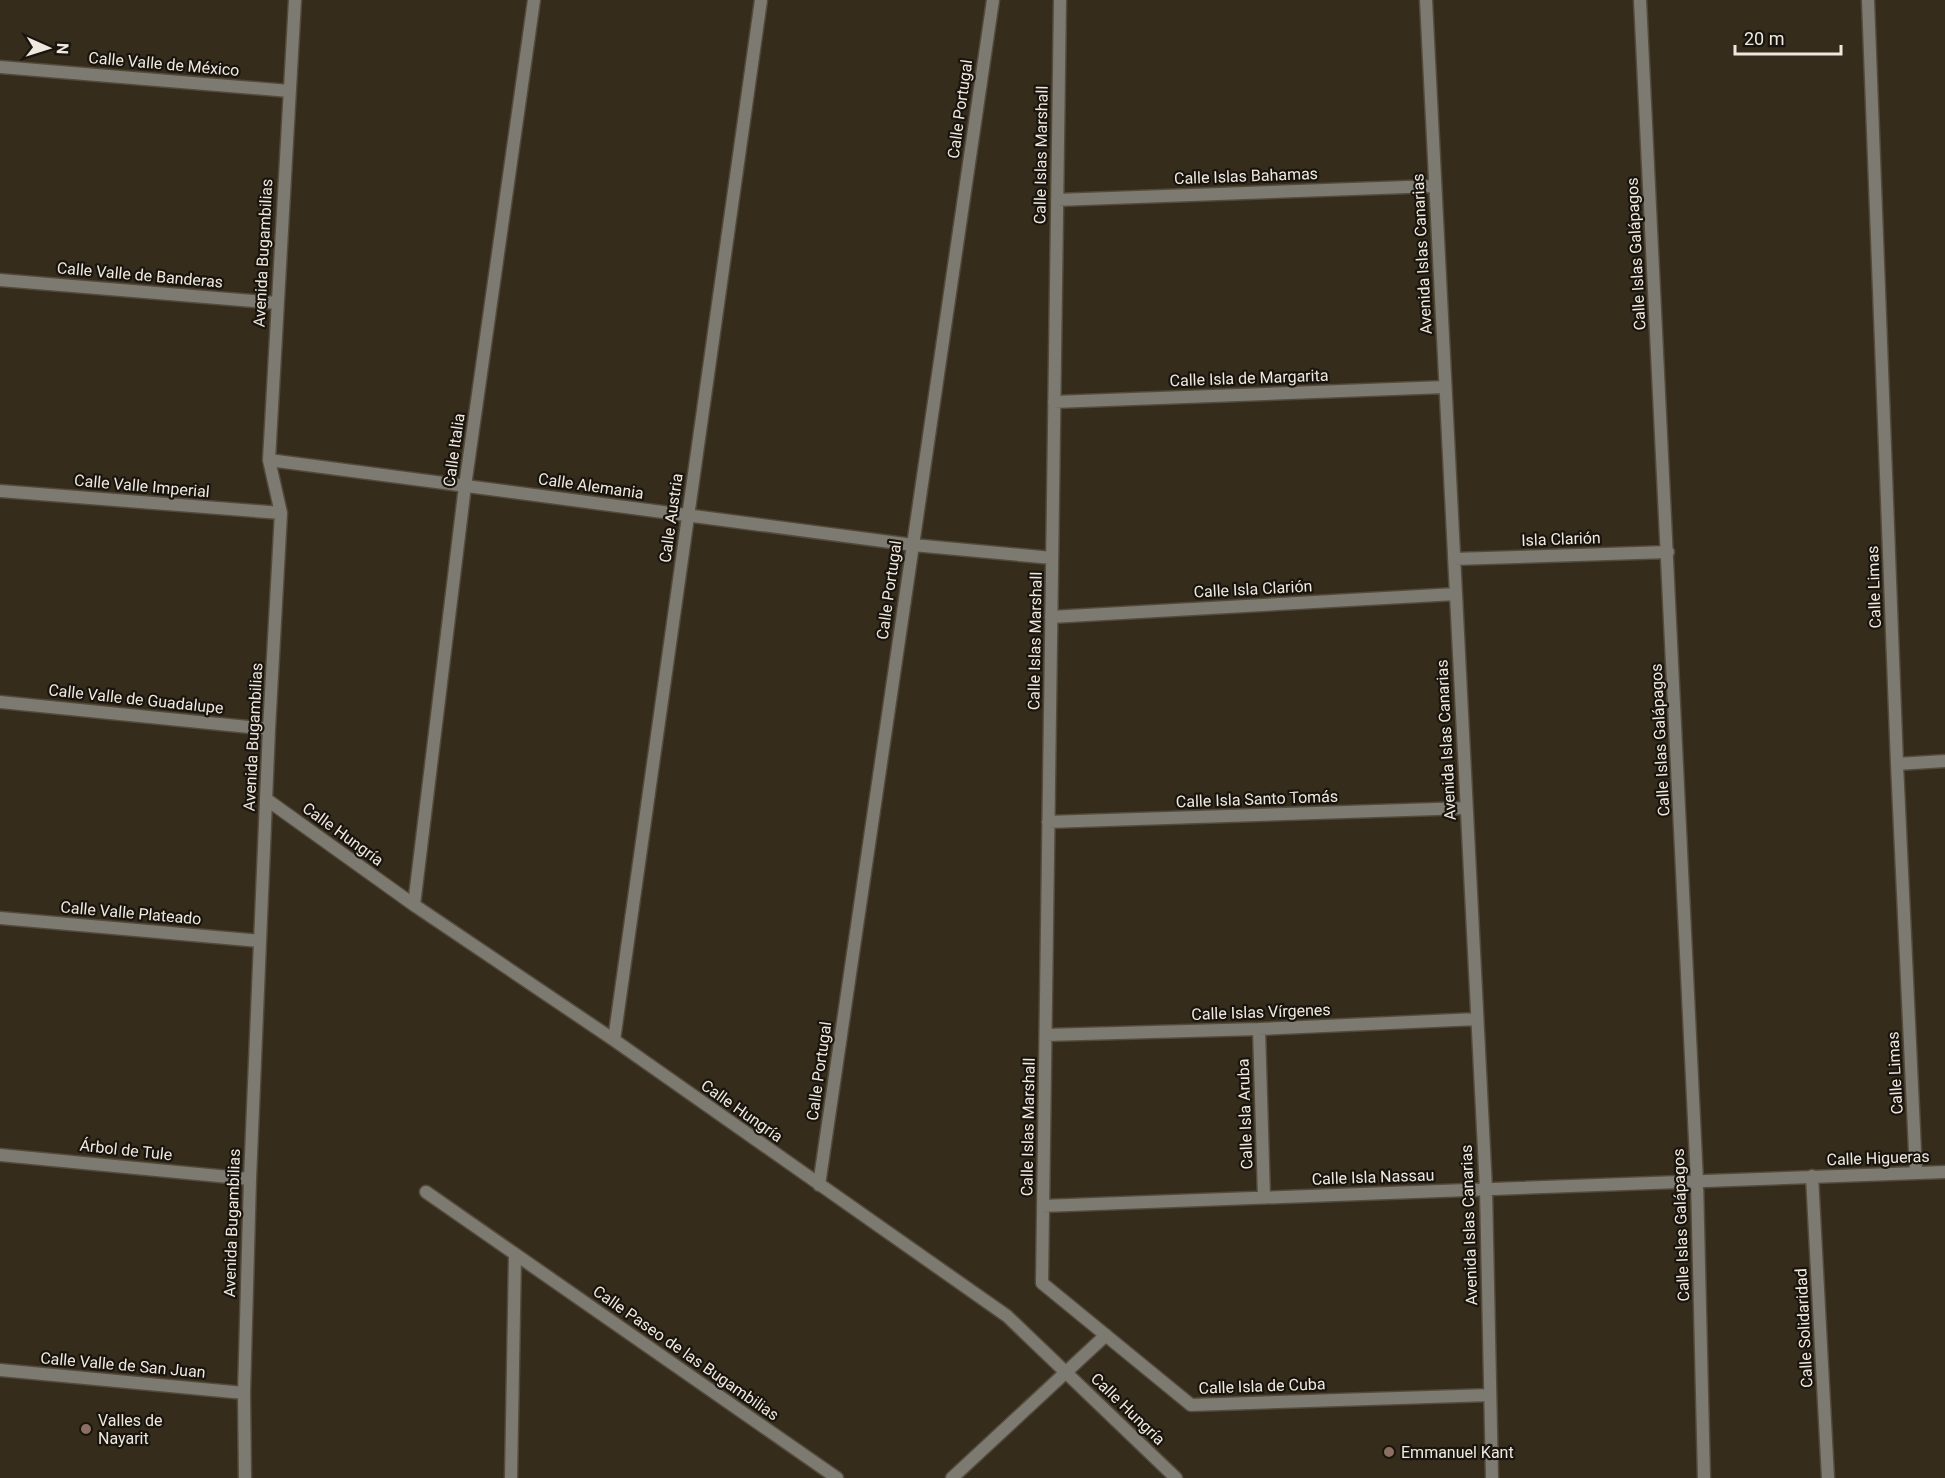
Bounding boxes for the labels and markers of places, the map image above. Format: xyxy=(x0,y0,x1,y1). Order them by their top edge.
place label: Valles de Nayarit xyxy=(98,1411,163,1448)
marker: Valles de Nayarit xyxy=(79,1422,93,1436)
place label: Emmanuel Kant xyxy=(1401,1443,1514,1462)
marker: Emmanuel Kant xyxy=(1382,1445,1396,1459)

